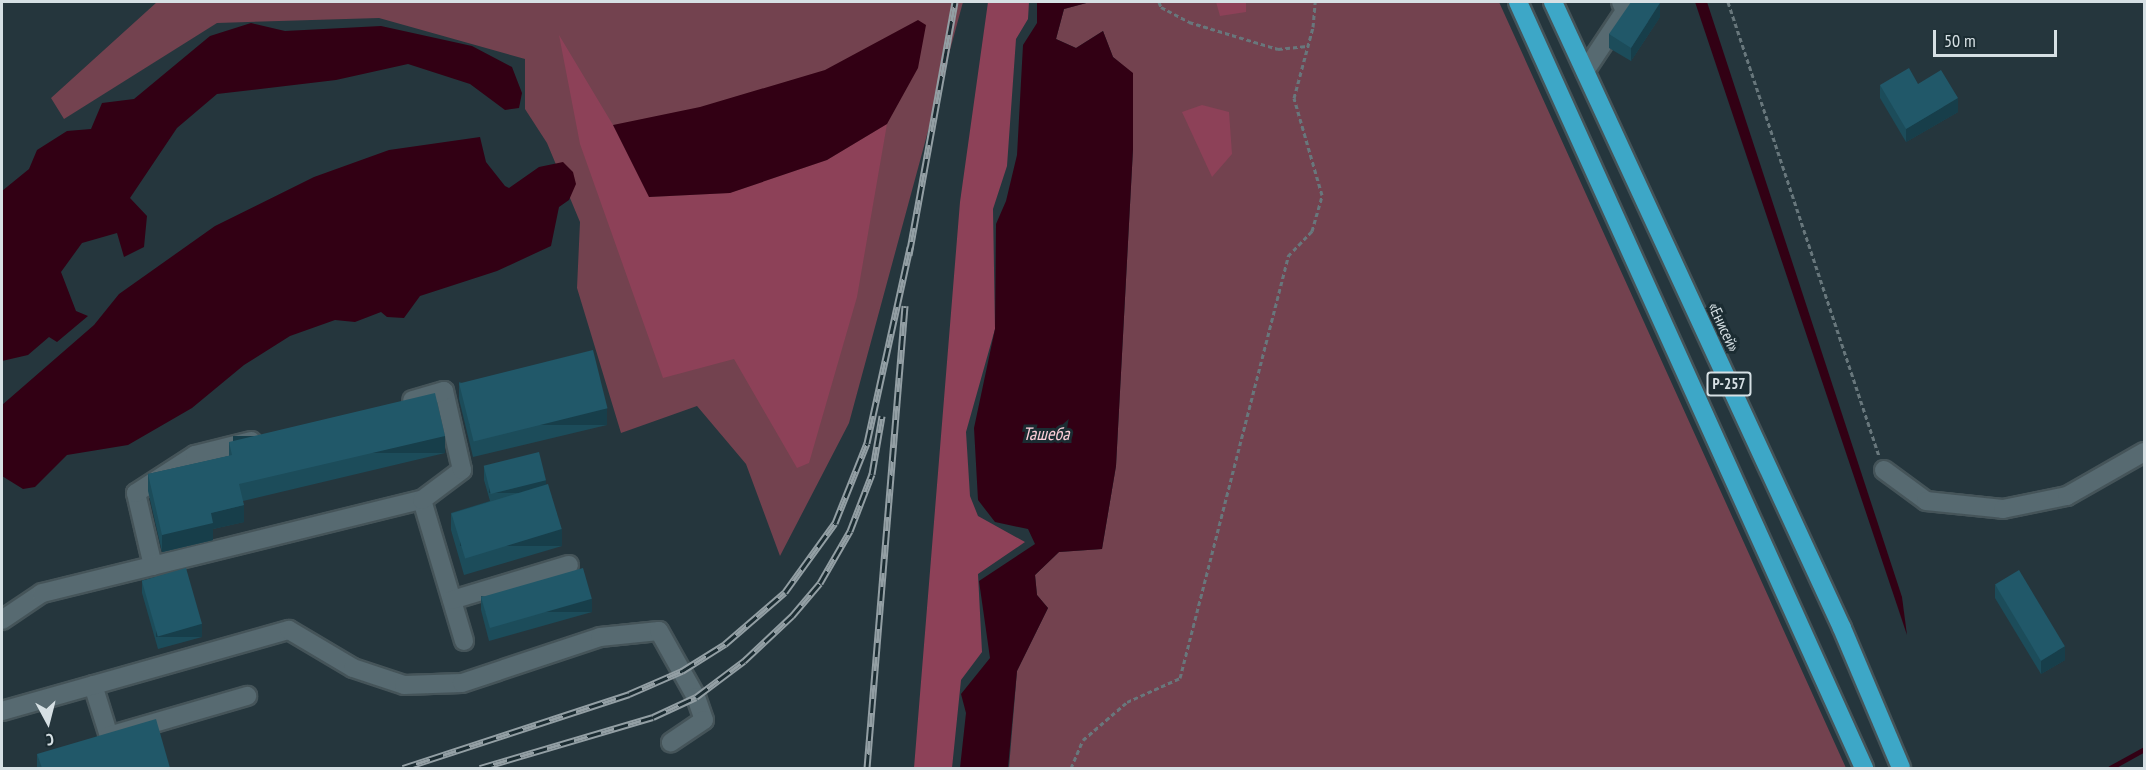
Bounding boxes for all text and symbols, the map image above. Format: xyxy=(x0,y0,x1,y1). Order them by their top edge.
scale bar xyxy=(1936,18,2060,56)
text: 50 m xyxy=(1944,29,1976,52)
street label: «Енисей» xyxy=(1704,299,1744,355)
road number: Р-257 xyxy=(1706,372,1752,396)
water label: Ташеба xyxy=(1023,423,1069,445)
north arrow xyxy=(18,692,78,752)
text: С xyxy=(45,729,55,750)

